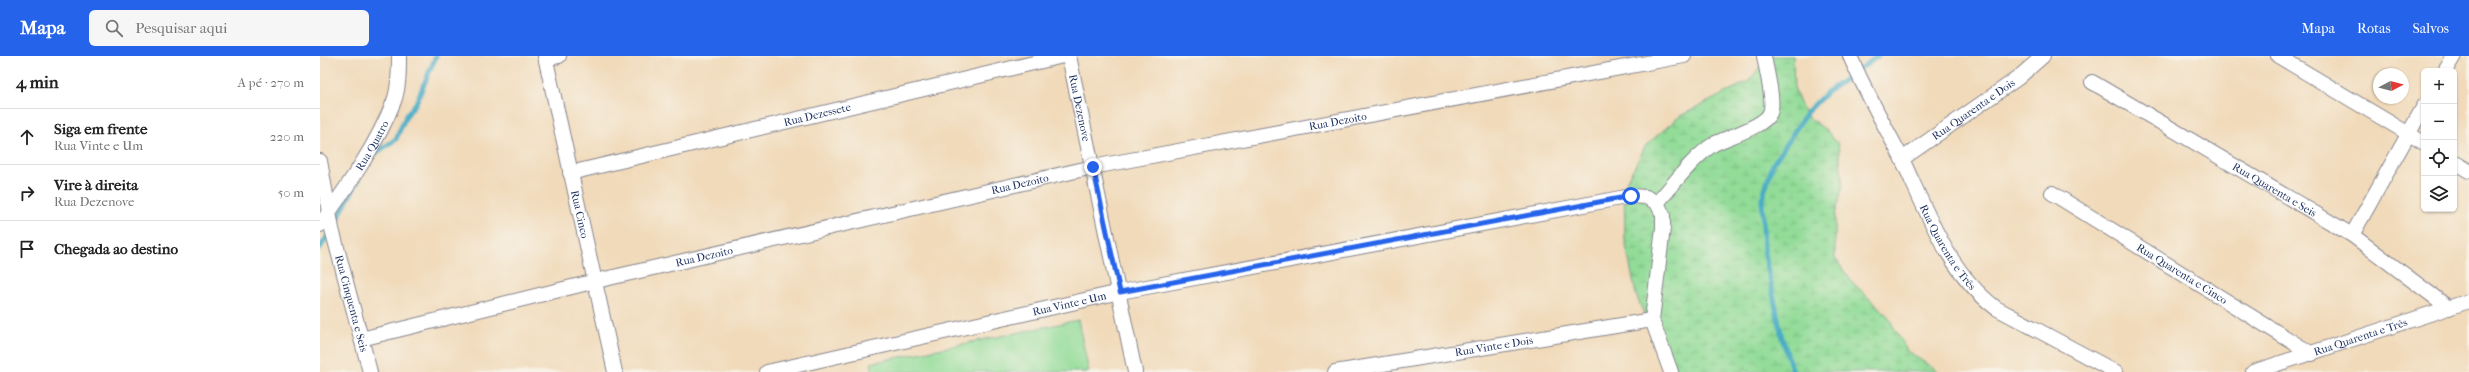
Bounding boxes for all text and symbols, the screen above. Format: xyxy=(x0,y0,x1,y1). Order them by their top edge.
search box xyxy=(89,10,369,46)
text: Mapa xyxy=(20,17,65,39)
icon: search xyxy=(103,17,125,39)
text: Pesquisar aqui xyxy=(135,19,227,37)
text: Mapa xyxy=(2302,20,2335,37)
text: Rotas xyxy=(2357,20,2391,37)
text: Salvos xyxy=(2413,20,2449,37)
north arrow xyxy=(2373,68,2409,104)
map controls xyxy=(2421,68,2457,212)
button: + xyxy=(2421,68,2457,104)
text: 4 min xyxy=(16,72,59,92)
street label: Rua Dezenove xyxy=(1067,73,1093,143)
text: A pé · 270 m xyxy=(237,75,304,90)
street label: Rua Quarenta e Dois xyxy=(1929,76,2017,143)
street label: Rua Dezessete xyxy=(782,100,853,129)
button: − xyxy=(2421,104,2457,140)
street label: Rua Dezoito xyxy=(1308,109,1368,133)
street label: Rua Quatro xyxy=(353,118,391,173)
text: Siga em frente xyxy=(54,120,147,138)
icon: ahead xyxy=(16,126,38,148)
text: 220 m xyxy=(270,129,304,144)
text: Rua Vinte e Um xyxy=(54,138,143,153)
button: locate xyxy=(2421,140,2457,176)
route end xyxy=(1084,158,1102,176)
street label: Rua Quarenta e Seis xyxy=(2230,160,2319,219)
street label: Rua Dezoito xyxy=(990,171,1050,197)
text: Vire à direita xyxy=(54,176,138,194)
button: layers xyxy=(2421,176,2457,212)
icon: right xyxy=(16,182,38,204)
text: 50 m xyxy=(278,185,304,200)
route start xyxy=(1622,187,1640,205)
street label: Rua Cinco xyxy=(568,189,592,240)
text: Rua Dezenove xyxy=(54,194,134,209)
street label: Rua Quarenta e Três xyxy=(1917,202,1979,292)
icon: arrive xyxy=(16,238,38,260)
text: Chegada ao destino xyxy=(54,240,178,258)
street label: Rua Quarenta e Cinco xyxy=(2134,241,2230,307)
street label: Rua Dezoito xyxy=(674,243,734,269)
street label: Rua Cinquenta e Seis xyxy=(333,254,371,353)
street label: Rua Vinte e Um xyxy=(1031,289,1108,318)
street label: Rua Quarenta e Três xyxy=(2312,315,2409,358)
street label: Rua Vinte e Dois xyxy=(1454,333,1534,359)

